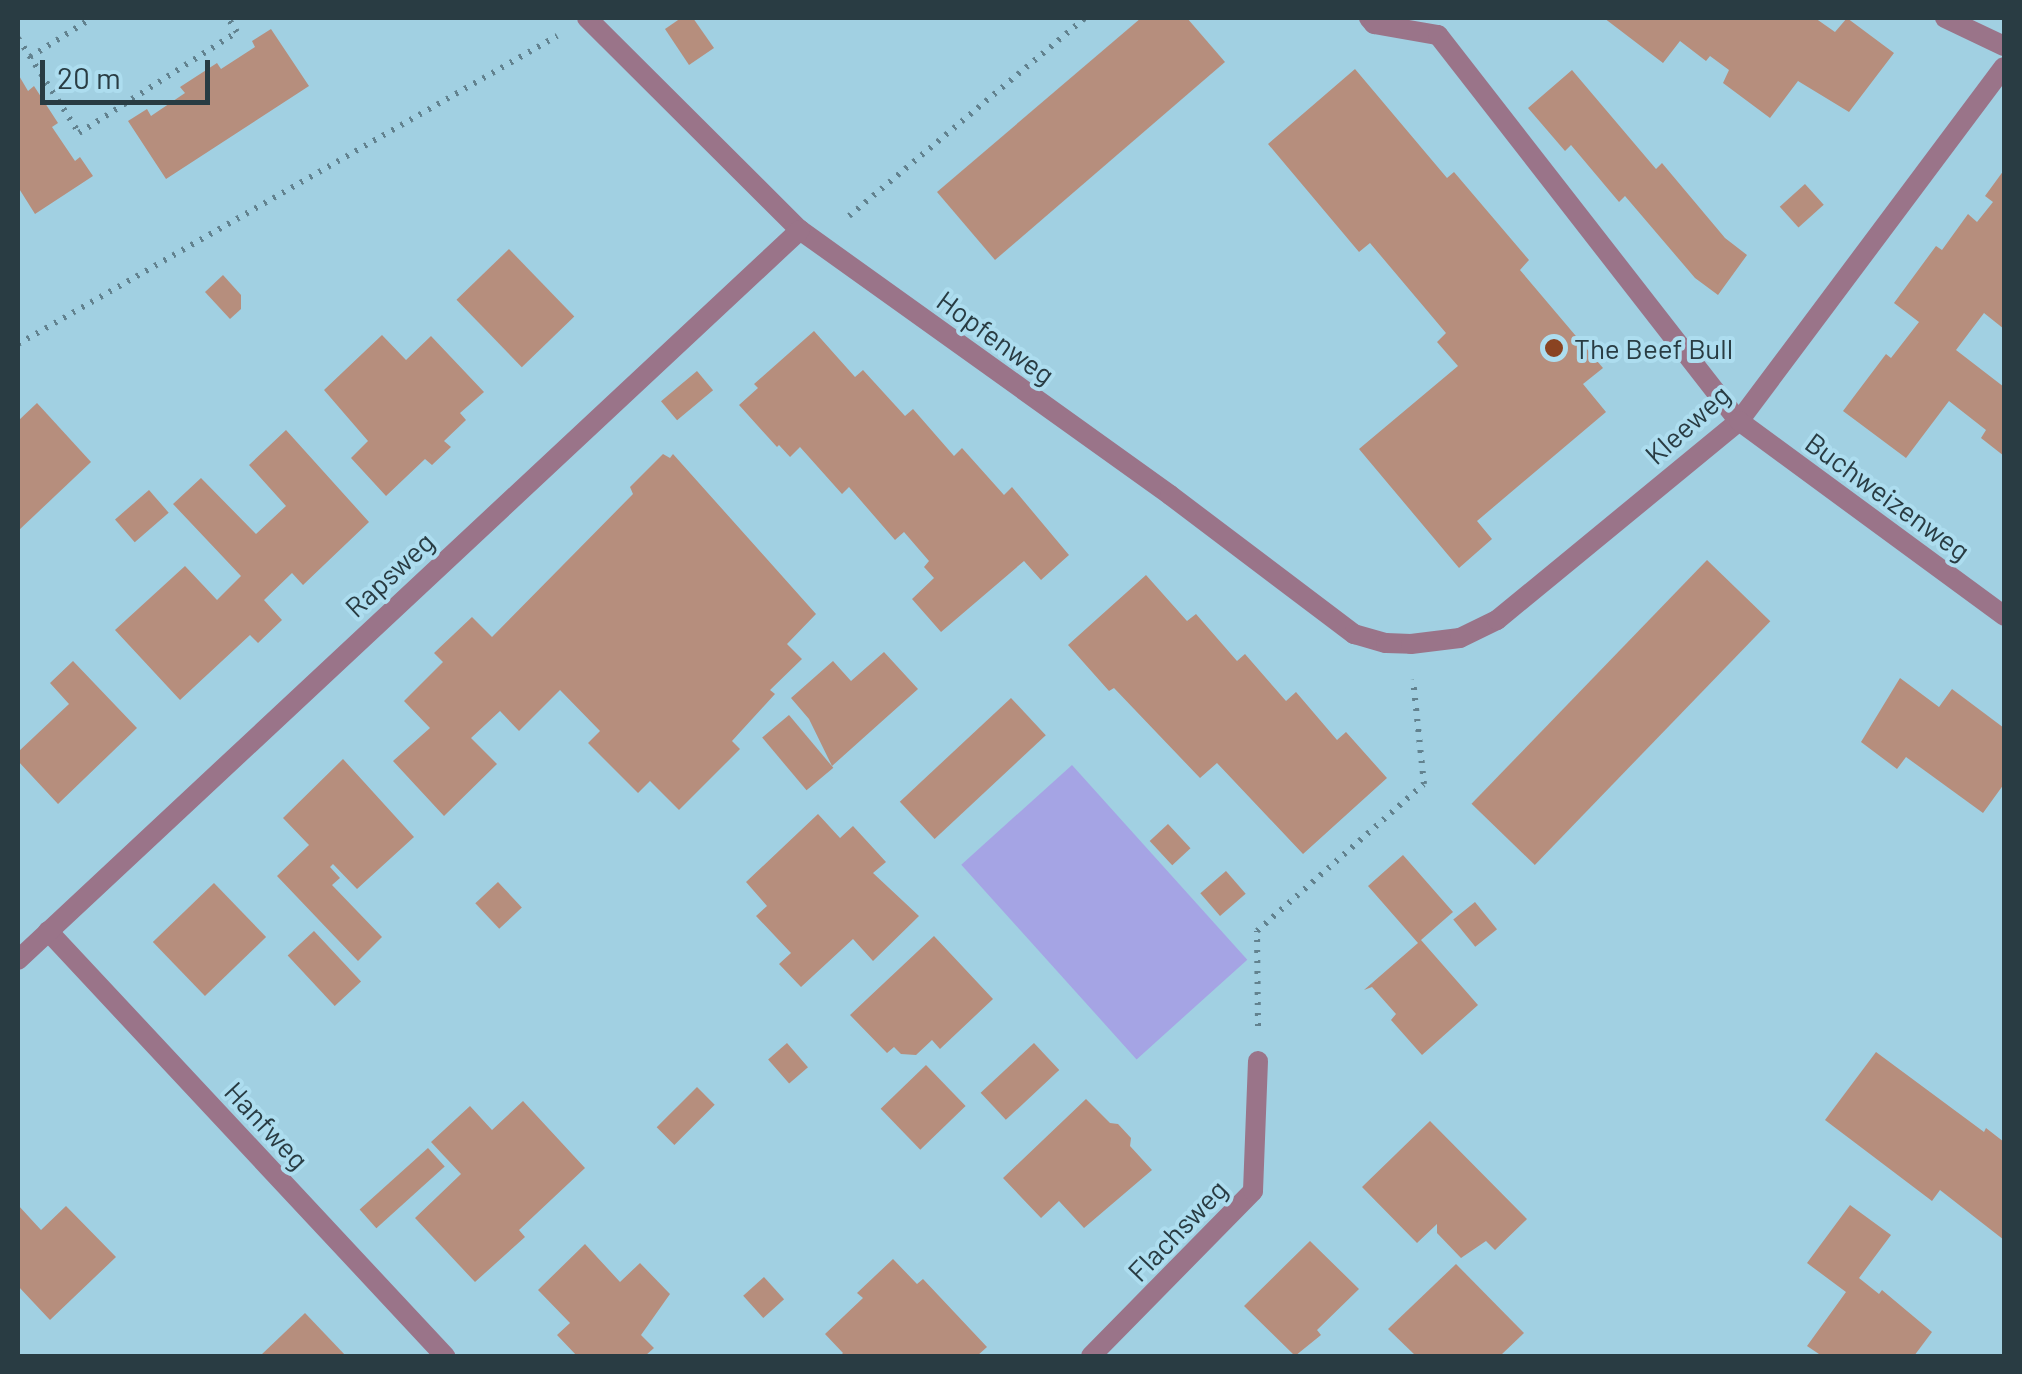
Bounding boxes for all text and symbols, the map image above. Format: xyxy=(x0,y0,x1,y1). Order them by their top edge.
scale bar xyxy=(45,40,215,102)
text: 20 m xyxy=(57,59,121,95)
street label: Hopfenweg xyxy=(931,283,1061,391)
place label: The Beef Bull xyxy=(1574,331,1733,365)
marker: The Beef Bull xyxy=(1543,337,1565,359)
street label: Kleeweg xyxy=(1638,377,1736,471)
street label: Buchweizenweg xyxy=(1799,425,1977,567)
street label: Rapsweg xyxy=(338,525,440,623)
street label: Hanfweg xyxy=(218,1074,316,1176)
street label: Flachsweg xyxy=(1120,1172,1234,1288)

